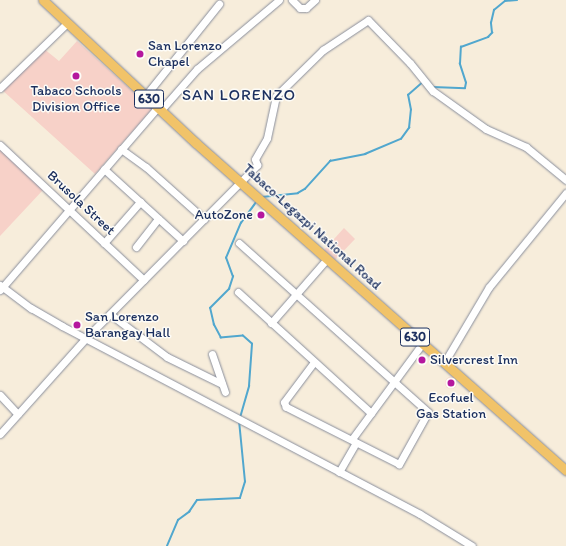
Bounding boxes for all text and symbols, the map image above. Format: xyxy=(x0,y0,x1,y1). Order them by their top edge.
place label: San Lorenzo Chapel xyxy=(148,38,222,70)
marker: San Lorenzo Chapel xyxy=(135,49,145,59)
marker: Tabaco Schools Division Office xyxy=(71,71,81,81)
place label: Tabaco Schools Division Office xyxy=(31,83,121,116)
district label: SAN LORENZO xyxy=(182,85,296,105)
road number: 630 xyxy=(134,88,164,110)
street label: Tabaco-Legazpi National Road xyxy=(240,161,384,293)
street label: Brusola Street xyxy=(43,167,119,239)
place label: AutoZone xyxy=(195,207,253,223)
marker: AutoZone xyxy=(256,210,266,220)
place label: San Lorenzo Barangay Hall xyxy=(85,309,170,342)
marker: San Lorenzo Barangay Hall xyxy=(72,320,82,330)
road number: 630 xyxy=(400,326,430,348)
place label: Silvercrest Inn xyxy=(430,352,518,368)
marker: Silvercrest Inn xyxy=(417,355,427,365)
marker: Ecofuel Gas Station xyxy=(446,378,456,388)
place label: Ecofuel Gas Station xyxy=(416,390,486,422)

